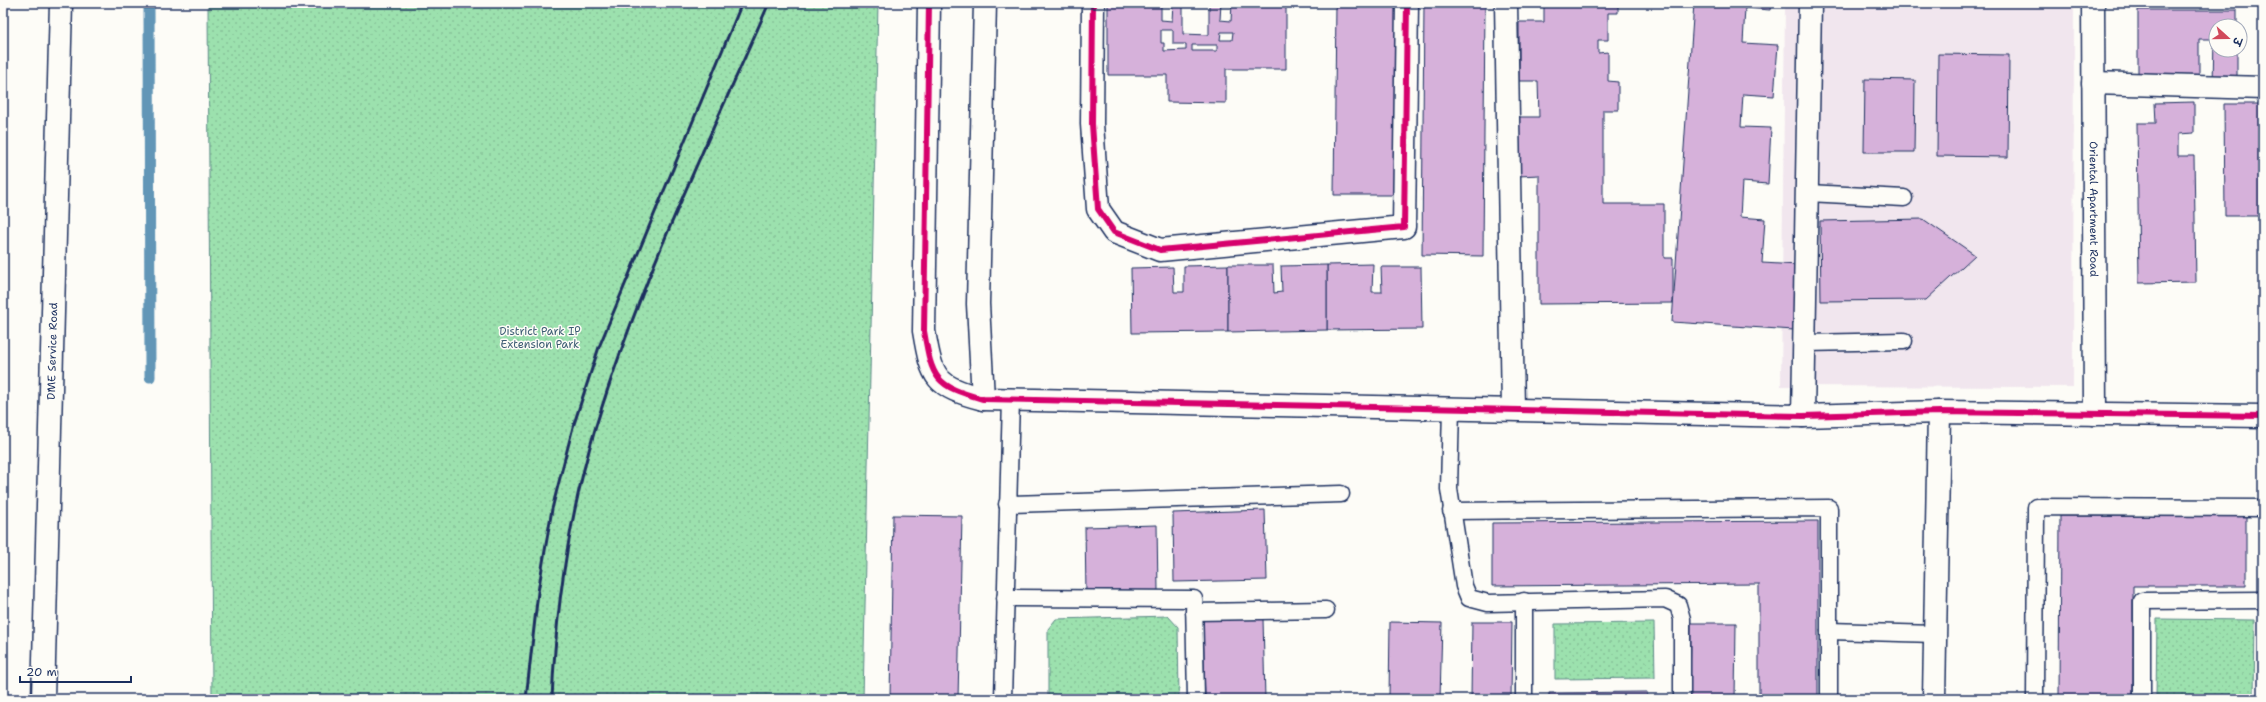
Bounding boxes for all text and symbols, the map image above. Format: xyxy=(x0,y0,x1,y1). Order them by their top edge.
north arrow xyxy=(2208,18,2248,58)
text: उ xyxy=(2228,34,2246,49)
street label: Oriental Apartment Road xyxy=(2086,141,2102,277)
street label: DME Service Road xyxy=(43,302,61,400)
park label: District Park IP Extension Park xyxy=(499,324,581,352)
scale bar xyxy=(20,658,131,684)
text: 20 m xyxy=(26,664,57,680)

